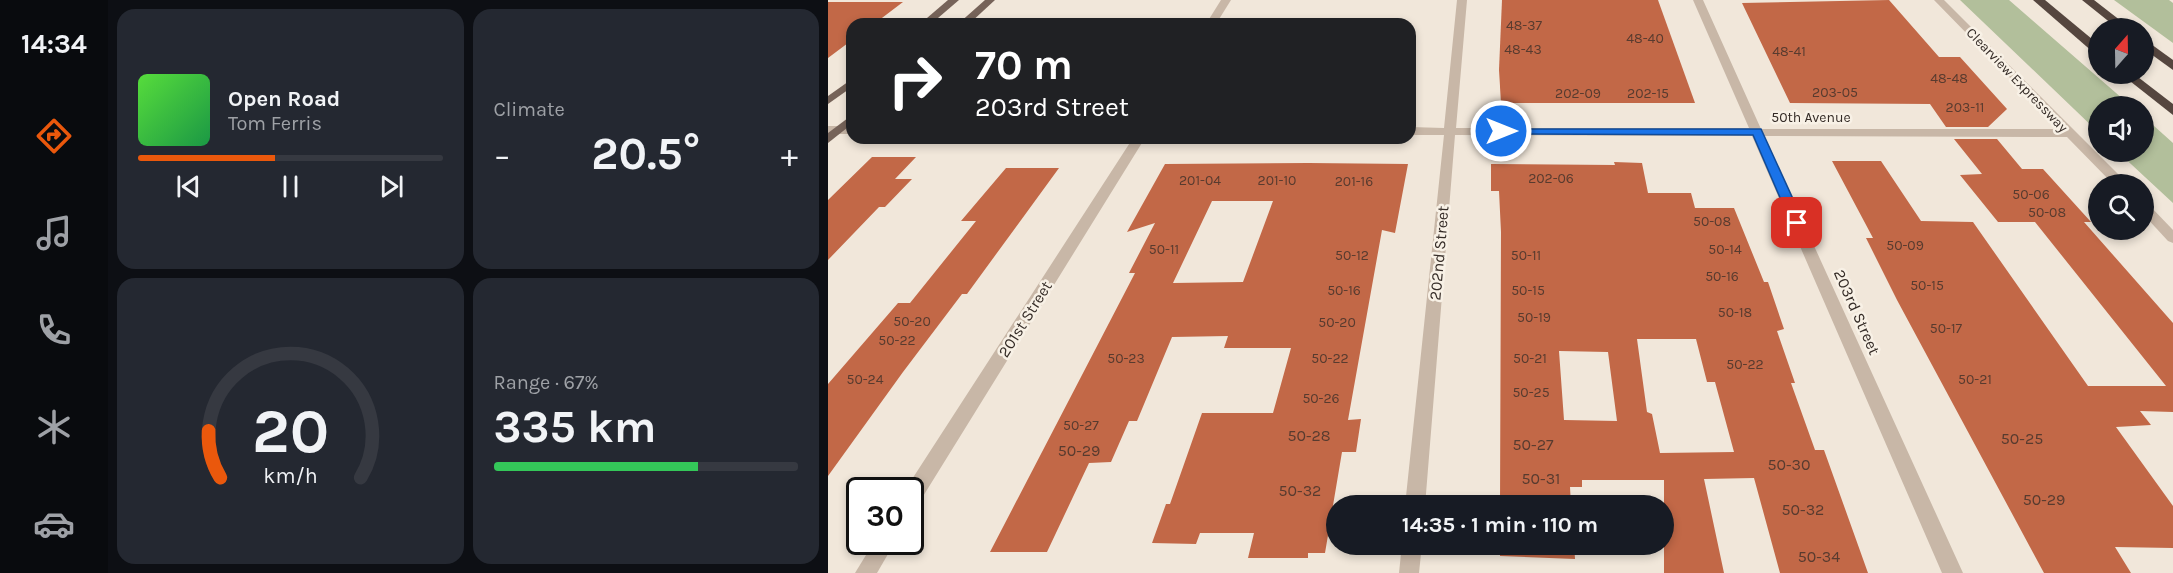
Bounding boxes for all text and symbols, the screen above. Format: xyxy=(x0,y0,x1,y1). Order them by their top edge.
house number: 48-37 xyxy=(1506,17,1542,34)
north arrow xyxy=(2088,18,2154,84)
map controls xyxy=(2088,18,2154,240)
street label: Clearview Expressway xyxy=(1963,24,2072,136)
text: 14:34 xyxy=(21,28,87,60)
house number: 48-40 xyxy=(1626,30,1664,47)
text: 70 m xyxy=(975,40,1073,90)
house number: 48-43 xyxy=(1504,41,1542,58)
icon: right xyxy=(876,42,954,120)
house number: 48-41 xyxy=(1772,43,1806,60)
house number: 48-48 xyxy=(1930,70,1968,87)
house number: 203-05 xyxy=(1812,84,1858,101)
house number: 202-09 xyxy=(1555,85,1601,102)
house number: 202-15 xyxy=(1627,85,1669,102)
text: Open Road xyxy=(228,86,340,112)
text: 203rd Street xyxy=(975,91,1129,123)
button: sound xyxy=(2088,96,2154,162)
text: Climate xyxy=(494,98,565,121)
position arrow xyxy=(1469,99,1533,163)
house number: 203-11 xyxy=(1946,99,1984,116)
street label: 50th Avenue xyxy=(1771,109,1851,126)
text: Tom Ferris xyxy=(228,112,322,135)
icon: directions xyxy=(33,115,75,157)
text: 20.5° xyxy=(591,128,700,180)
text: − xyxy=(494,136,511,174)
text: + xyxy=(781,136,798,174)
icon: previous xyxy=(172,170,205,203)
icon: pause xyxy=(274,170,307,203)
icon: next xyxy=(375,170,408,203)
house number: 202-06 xyxy=(1528,170,1574,187)
house number: 201-04 xyxy=(1179,172,1221,189)
house number: 201-10 xyxy=(1258,172,1296,189)
house number: 201-16 xyxy=(1335,173,1373,190)
button: search xyxy=(2088,174,2154,240)
house number: 50-06 xyxy=(2012,186,2050,203)
pin xyxy=(1771,197,1822,248)
house number: 50-08 xyxy=(2028,204,2066,221)
street label: 202nd Street xyxy=(1425,205,1453,301)
icon: arrive xyxy=(1780,206,1813,239)
icon: music xyxy=(33,212,75,254)
house number: 50-08 xyxy=(1693,213,1731,230)
house number: 50-09 xyxy=(1886,237,1924,254)
house number: 50-11 xyxy=(1149,241,1179,258)
house number: 50-14 xyxy=(1708,241,1742,258)
house number: 50-12 xyxy=(1335,247,1369,264)
house number: 50-11 xyxy=(1511,247,1541,264)
street label: 203rd Street xyxy=(1830,266,1884,358)
house number: 50-16 xyxy=(1705,268,1739,285)
street label: 201st Street xyxy=(994,277,1056,361)
house number: 50-15 xyxy=(1910,277,1944,294)
house number: 50-16 xyxy=(1327,282,1361,299)
house number: 50-15 xyxy=(1511,282,1545,299)
house number: 50-18 xyxy=(1718,304,1752,321)
icon: phone xyxy=(33,309,75,351)
house number: 50-19 xyxy=(1517,309,1551,326)
house number: 50-20 xyxy=(893,313,931,330)
house number: 50-20 xyxy=(1318,314,1356,331)
house number: 50-17 xyxy=(1930,320,1963,337)
house number: 50-22 xyxy=(878,332,916,349)
house number: 50-23 xyxy=(1107,350,1145,367)
house number: 50-22 xyxy=(1311,350,1349,367)
house number: 50-21 xyxy=(1513,350,1547,367)
house number: 50-22 xyxy=(1726,356,1764,373)
text: Range · 67% xyxy=(494,371,599,394)
house number: 50-24 xyxy=(846,371,884,388)
house number: 50-21 xyxy=(1958,371,1992,388)
house number: 50-25 xyxy=(1512,384,1550,401)
house number: 50-26 xyxy=(1302,390,1340,407)
text: 20 xyxy=(252,395,329,468)
text: 335 km xyxy=(494,401,656,453)
icon: climate xyxy=(33,406,75,448)
house number: 50-27 xyxy=(1063,417,1099,434)
house number: 50-28 xyxy=(1287,426,1331,445)
house number: 50-25 xyxy=(2001,429,2043,448)
house number: 50-27 xyxy=(1513,435,1554,454)
house number: 50-29 xyxy=(1058,441,1100,460)
house number: 50-30 xyxy=(1767,455,1811,474)
text: km/h xyxy=(263,463,317,488)
house number: 50-31 xyxy=(1522,469,1560,488)
speed limit sign: 30 xyxy=(846,477,924,555)
house number: 50-32 xyxy=(1279,481,1321,500)
house number: 50-29 xyxy=(2023,490,2065,509)
house number: 50-32 xyxy=(1782,500,1824,519)
icon: car xyxy=(33,503,75,545)
text: 14:35 · 1 min · 110 m xyxy=(1402,512,1598,538)
house number: 50-34 xyxy=(1798,547,1840,566)

